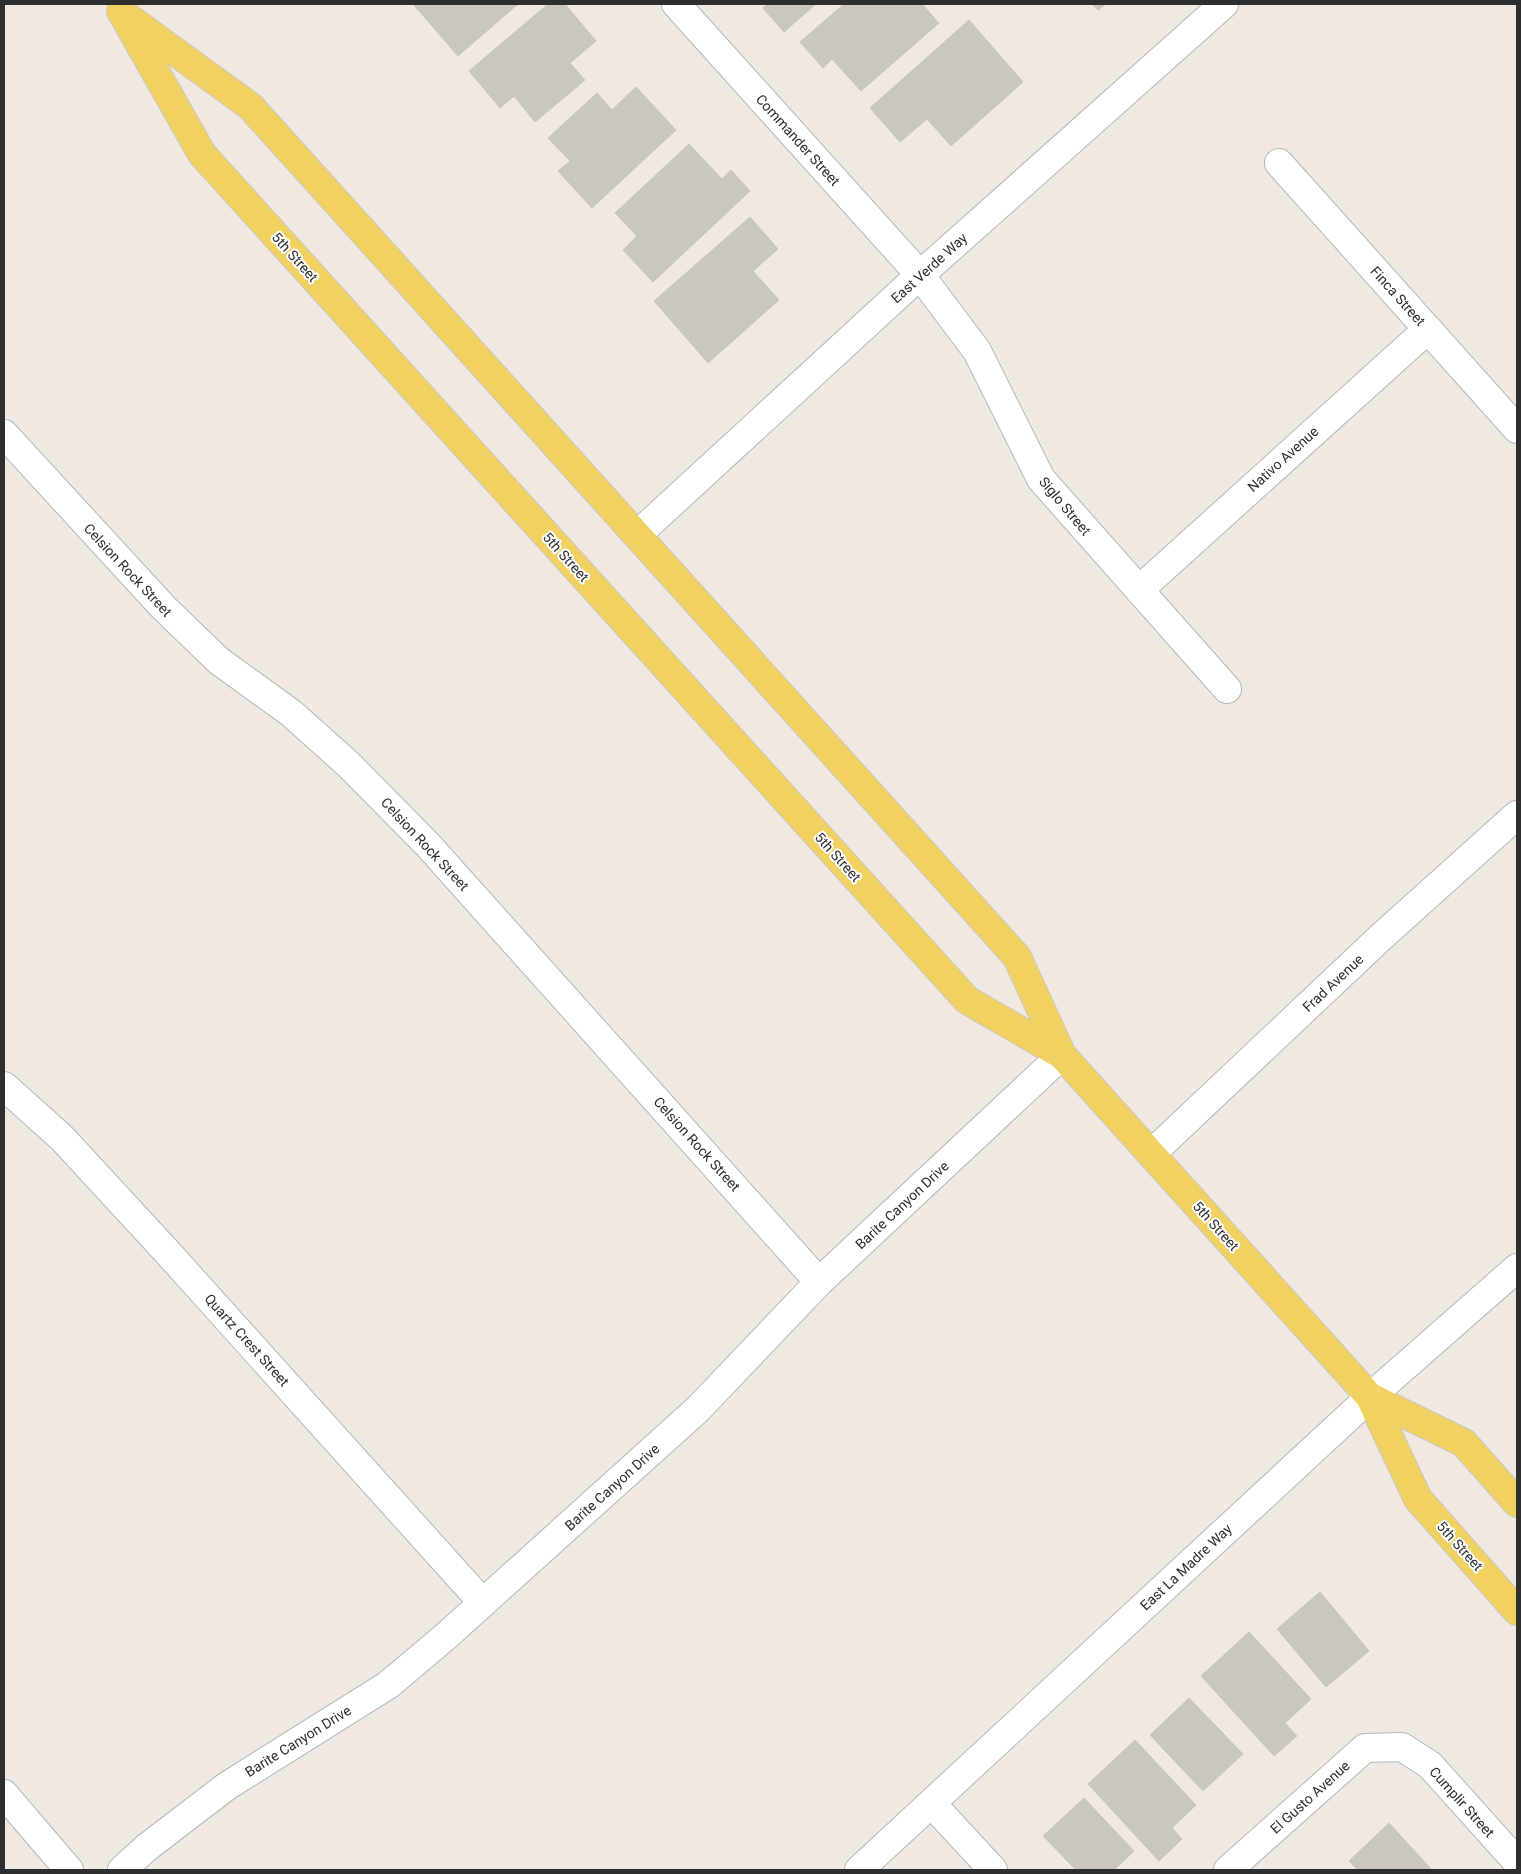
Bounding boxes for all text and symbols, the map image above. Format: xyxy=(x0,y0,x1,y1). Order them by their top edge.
street label: Commander Street xyxy=(753,91,844,189)
street label: 5th Street xyxy=(269,229,321,285)
street label: East Verde Way xyxy=(888,229,971,306)
street label: Finca Street xyxy=(1367,263,1429,329)
street label: Nativo Avenue xyxy=(1244,423,1322,495)
street label: Siglo Street xyxy=(1036,474,1094,539)
street label: Celsion Rock Street xyxy=(81,520,175,620)
street label: 5th Street xyxy=(540,529,592,585)
street label: Celsion Rock Street xyxy=(378,794,472,894)
street label: 5th Street xyxy=(812,829,864,885)
street label: Frad Avenue xyxy=(1299,951,1367,1015)
street label: Celsion Rock Street xyxy=(651,1094,744,1195)
street label: Barite Canyon Drive xyxy=(852,1158,952,1252)
street label: 5th Street xyxy=(1190,1198,1242,1254)
street label: Quartz Crest Street xyxy=(201,1291,293,1390)
street label: Barite Canyon Drive xyxy=(561,1440,663,1534)
street label: 5th Street xyxy=(1434,1518,1486,1574)
street label: East La Madre Way xyxy=(1137,1520,1235,1613)
street label: Barite Canyon Drive xyxy=(242,1702,354,1780)
street label: El Gusto Avenue xyxy=(1267,1757,1353,1837)
street label: Cumplir Street xyxy=(1426,1764,1498,1841)

